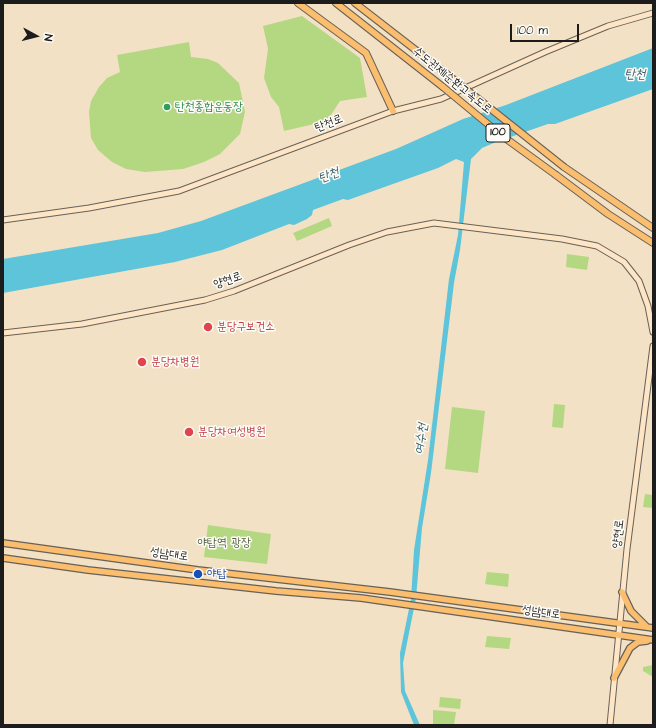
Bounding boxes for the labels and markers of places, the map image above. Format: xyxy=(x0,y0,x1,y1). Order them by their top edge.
place label: 탄천종합운동장 xyxy=(175,100,243,114)
marker: 탄천종합운동장 xyxy=(162,102,172,112)
place label: 분당구보건소 xyxy=(217,320,275,334)
marker: 분당구보건소 xyxy=(202,321,214,333)
place label: 분당차병원 xyxy=(151,355,199,369)
marker: 분당차병원 xyxy=(136,356,148,368)
place label: 분당차여성병원 xyxy=(198,425,266,439)
marker: 분당차여성병원 xyxy=(183,426,195,438)
place label: 야탑 xyxy=(207,567,226,581)
marker: 야탑 xyxy=(192,568,204,580)

